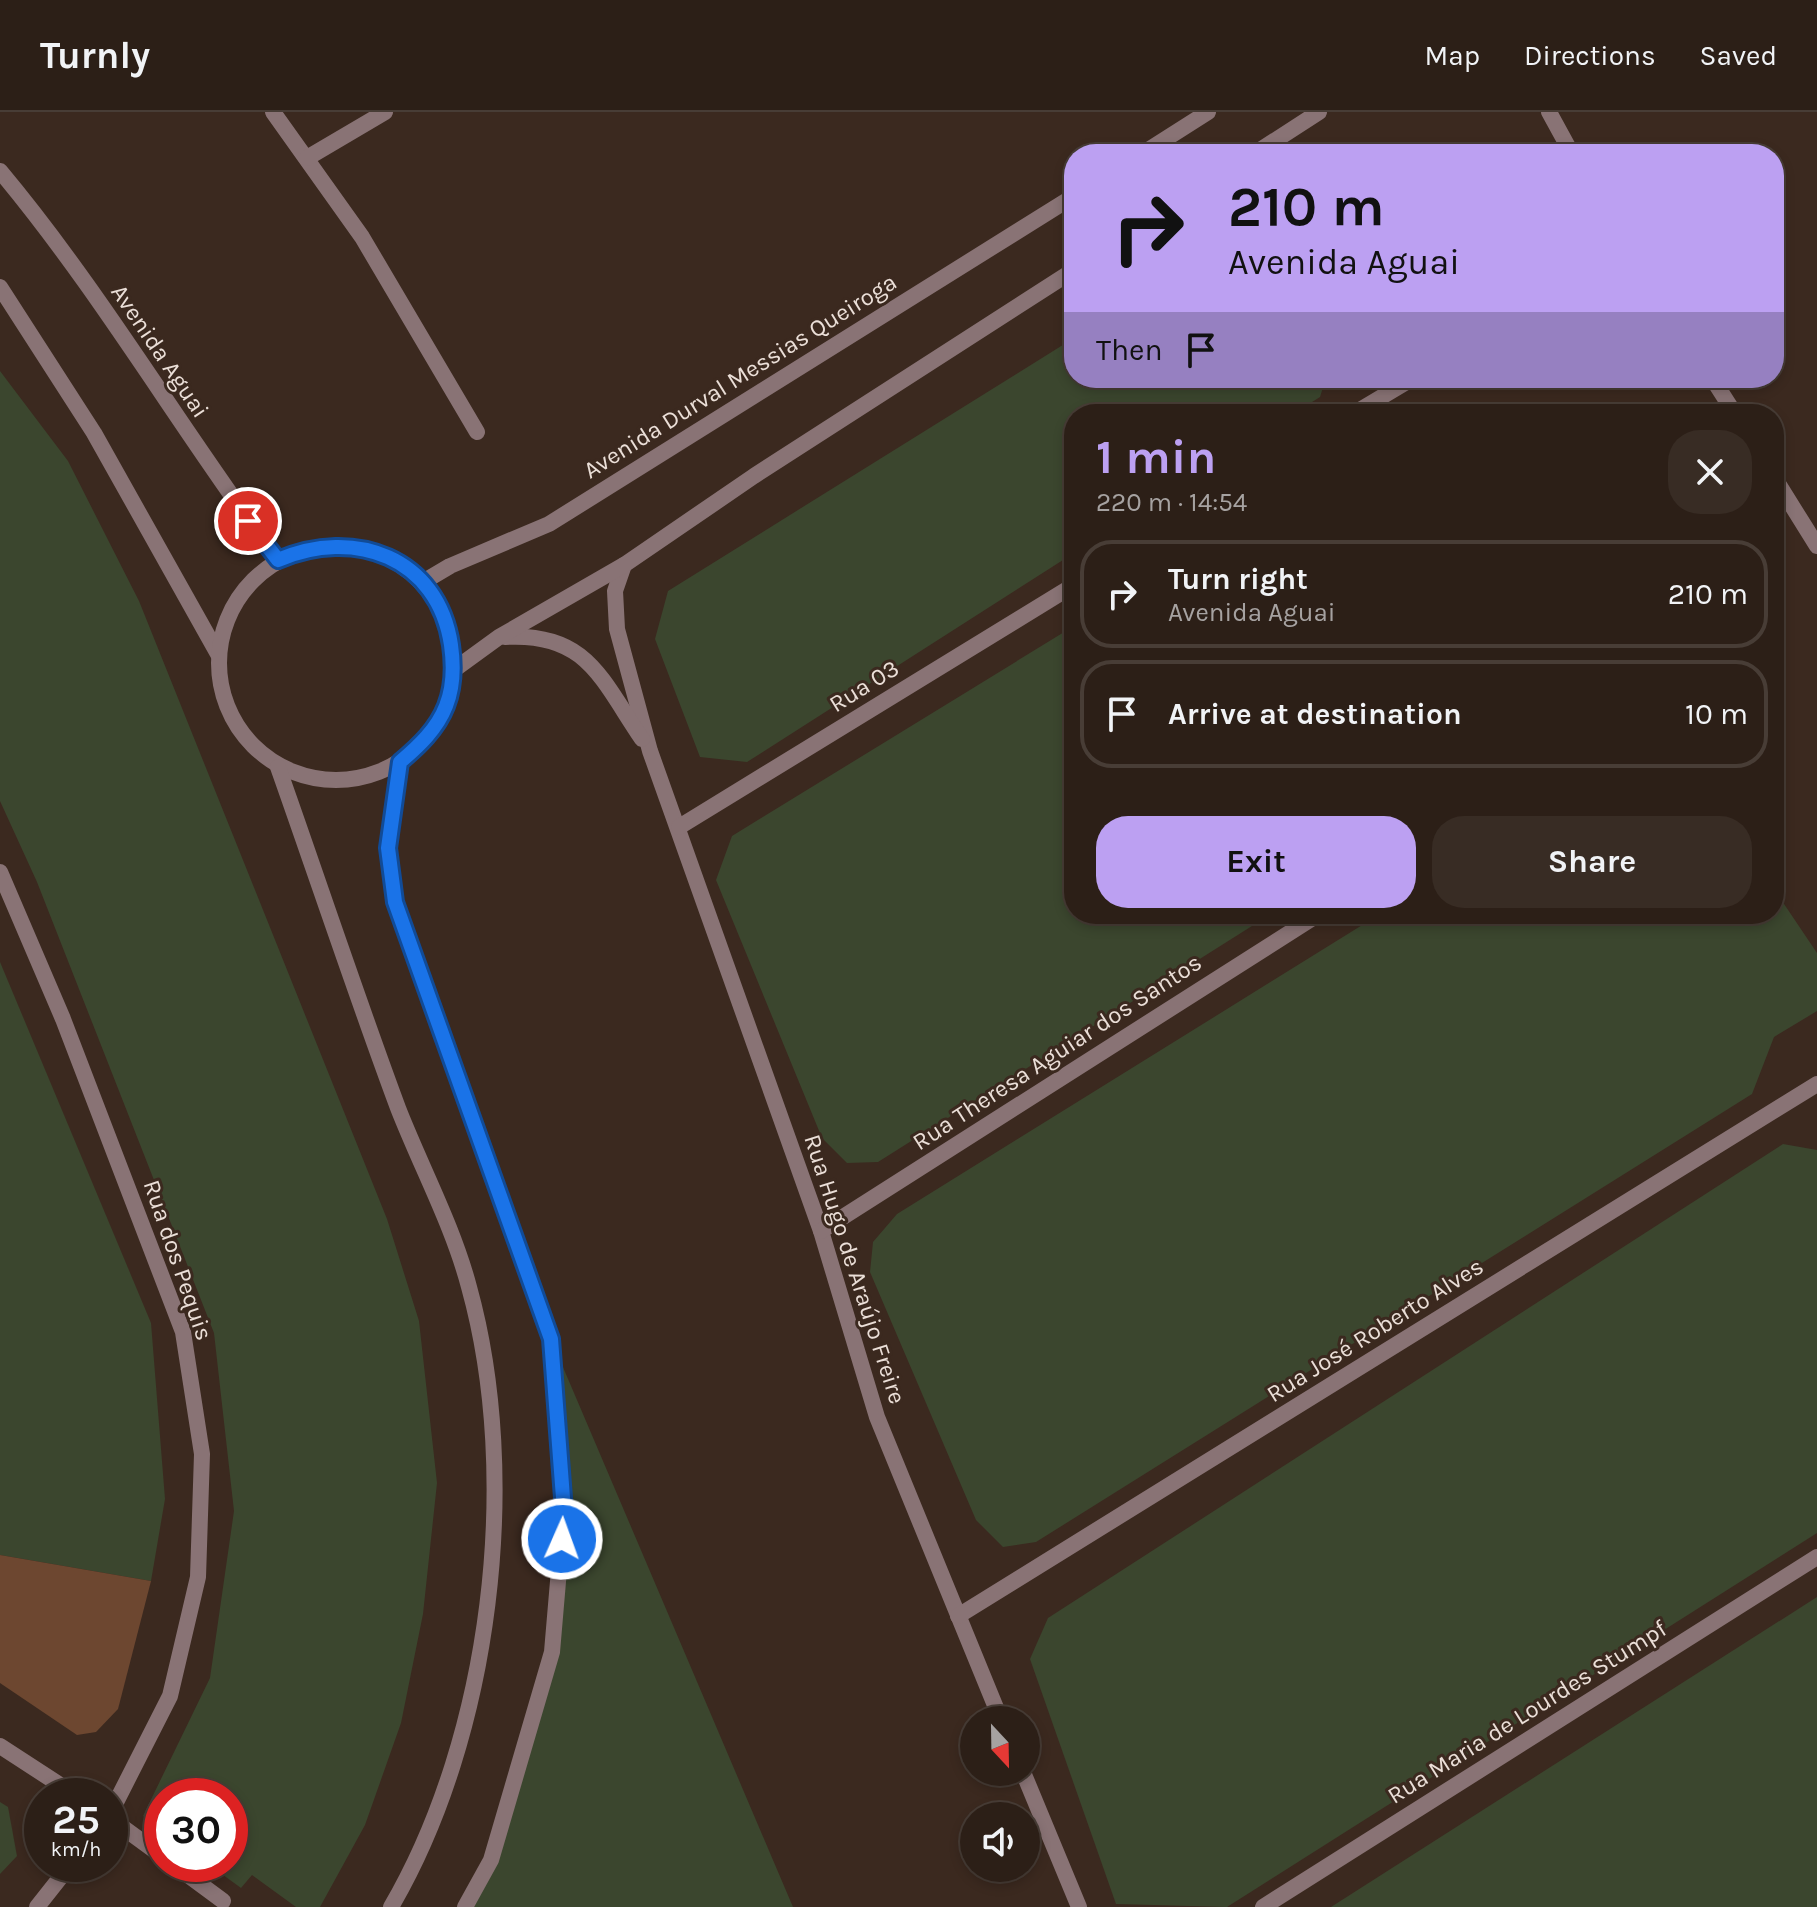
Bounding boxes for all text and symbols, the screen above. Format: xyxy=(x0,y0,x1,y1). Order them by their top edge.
text: Turnly xyxy=(40,33,150,78)
text: Map xyxy=(1425,39,1480,72)
text: Directions xyxy=(1524,39,1656,72)
text: Saved xyxy=(1700,39,1777,72)
text: 210 m xyxy=(1228,174,1385,239)
icon: right xyxy=(1096,176,1200,280)
text: Avenida Aguai xyxy=(1228,241,1460,283)
street label: Avenida Durval Messias Queiroga xyxy=(578,268,902,484)
street label: Avenida Aguai xyxy=(105,279,215,423)
icon: arrive xyxy=(1179,328,1223,372)
text: Then xyxy=(1096,332,1163,368)
text: 1 min xyxy=(1096,429,1216,485)
button: close xyxy=(1668,430,1752,514)
pin xyxy=(214,487,282,555)
text: 220 m · 14:54 xyxy=(1096,487,1247,518)
icon: arrive xyxy=(226,499,270,543)
text: Turn right xyxy=(1168,561,1308,597)
icon: right xyxy=(1100,572,1144,616)
text: 210 m xyxy=(1668,576,1748,612)
text: Avenida Aguai xyxy=(1168,597,1336,628)
street label: Rua 03 xyxy=(824,654,904,718)
icon: arrive xyxy=(1100,692,1144,736)
text: Arrive at destination xyxy=(1168,696,1462,732)
text: 10 m xyxy=(1685,696,1748,732)
button: Exit xyxy=(1096,816,1416,908)
button: Share xyxy=(1432,816,1752,908)
street label: Rua Theresa Aguiar dos Santos xyxy=(907,948,1207,1156)
street label: Rua Hugo de Araújo Freire xyxy=(798,1131,912,1407)
street label: Rua dos Pequis xyxy=(137,1176,219,1344)
street label: Rua José Roberto Alves xyxy=(1262,1252,1488,1408)
position arrow xyxy=(520,1497,604,1581)
street label: Rua Maria de Lourdes Stumpf xyxy=(1382,1614,1672,1810)
north arrow xyxy=(960,1706,1040,1786)
map controls xyxy=(960,1706,1040,1882)
speed limit sign: 30 xyxy=(144,1778,248,1882)
text: 25 xyxy=(52,1796,100,1843)
button: sound xyxy=(960,1802,1040,1882)
text: km/h xyxy=(51,1838,101,1861)

